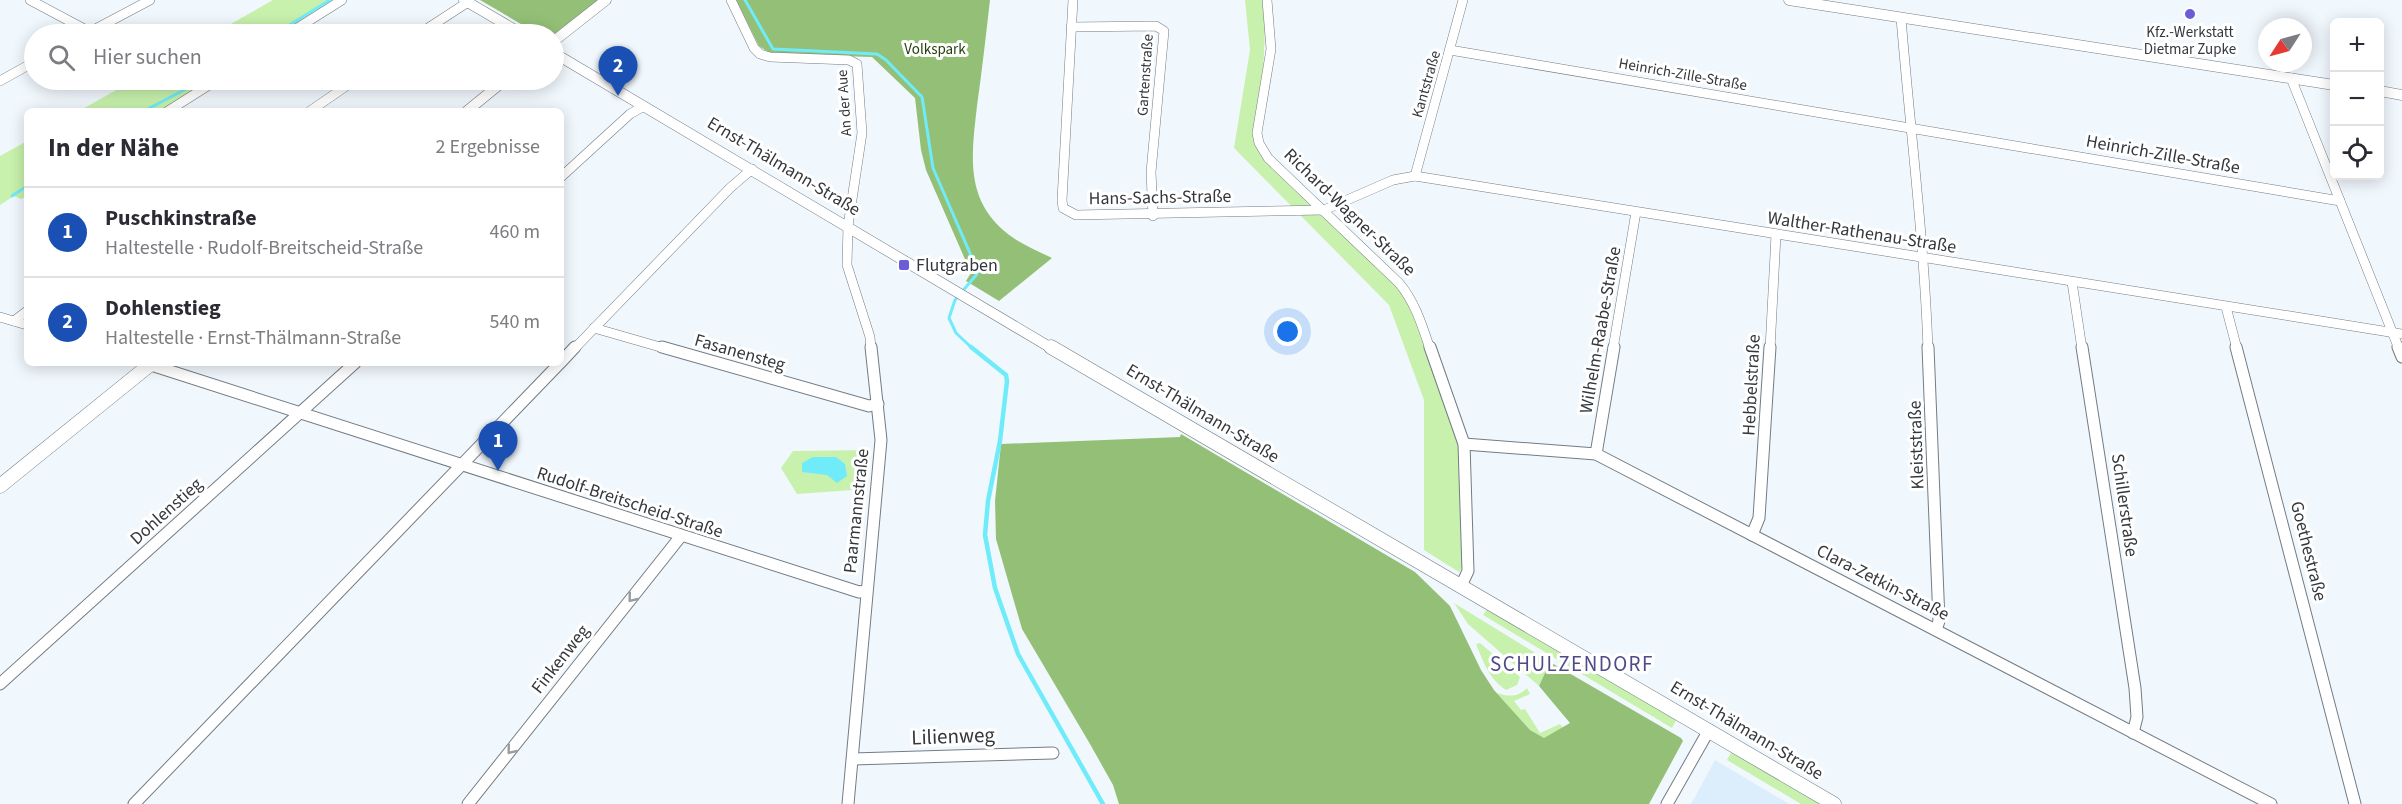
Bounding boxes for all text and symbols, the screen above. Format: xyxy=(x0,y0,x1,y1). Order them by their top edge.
marker: Kfz.-Werkstatt Dietmar Zupke xyxy=(2183,7,2197,21)
north arrow xyxy=(2258,18,2312,72)
map controls xyxy=(2330,18,2384,180)
button: + xyxy=(2330,18,2384,72)
place label: Kfz.-Werkstatt Dietmar Zupke xyxy=(2144,22,2236,60)
search box xyxy=(24,24,564,90)
street label: Gartenstraße xyxy=(1132,33,1159,117)
park label: Volkspark xyxy=(904,39,966,60)
icon: search xyxy=(45,41,78,74)
text: Hier suchen xyxy=(93,41,202,73)
pin: 2 xyxy=(598,46,638,96)
street label: Kantstraße xyxy=(1407,48,1446,120)
street label: Heinrich-Zille-Straße xyxy=(1617,53,1749,96)
street label: An der Aue xyxy=(832,69,857,137)
button: − xyxy=(2330,72,2384,126)
street label: Ernst-Thälmann-Straße xyxy=(702,111,865,222)
button: locate xyxy=(2330,126,2384,180)
text: In der Nähe xyxy=(48,129,179,166)
street label: Heinrich-Zille-Straße xyxy=(2084,129,2242,180)
text: 2 Ergebnisse xyxy=(435,133,540,161)
street label: Richard-Wagner-Straße xyxy=(1278,143,1421,282)
street label: Hans-Sachs-Straße xyxy=(1088,184,1232,211)
text: Puschkinstraße xyxy=(105,202,257,234)
street label: Walther-Rathenau-Straße xyxy=(1766,205,1958,260)
text: 1 xyxy=(62,218,73,246)
text: 460 m xyxy=(490,218,540,246)
text: Haltestelle · Rudolf-Breitscheid-Straße xyxy=(105,234,423,262)
street label: Wilhelm-Raabe-Straße xyxy=(1573,245,1627,416)
place label: Flutgraben xyxy=(916,253,998,278)
marker: Flutgraben xyxy=(897,258,911,272)
text: Dohlenstieg xyxy=(105,292,221,324)
text: 2 xyxy=(62,308,73,336)
text: 540 m xyxy=(490,308,540,336)
your location xyxy=(1273,317,1302,346)
text: Haltestelle · Ernst-Thälmann-Straße xyxy=(105,324,401,352)
street label: Fasanensteg xyxy=(692,328,788,377)
street label: Hebbelstraße xyxy=(1736,334,1767,436)
street label: Ernst-Thälmann-Straße xyxy=(1121,358,1284,469)
street label: Kleiststraße xyxy=(1902,400,1931,490)
pin: 1 xyxy=(478,422,518,471)
street label: Paarmannstraße xyxy=(838,448,875,574)
street label: Schillerstraße xyxy=(2105,452,2144,558)
street label: Rudolf-Breitscheid-Straße xyxy=(533,461,726,544)
street label: Dohlenstieg xyxy=(125,472,208,551)
street label: Goethestraße xyxy=(2284,499,2333,604)
street label: Clara-Zetkin-Straße xyxy=(1812,538,1954,627)
one-way arrow xyxy=(628,591,639,602)
street label: Finkenweg xyxy=(526,620,595,699)
district label: SCHULZENDORF xyxy=(1490,649,1654,679)
street label: Ernst-Thälmann-Straße xyxy=(1665,675,1828,786)
street label: Lilienweg xyxy=(911,720,996,752)
one-way arrow xyxy=(507,744,518,755)

